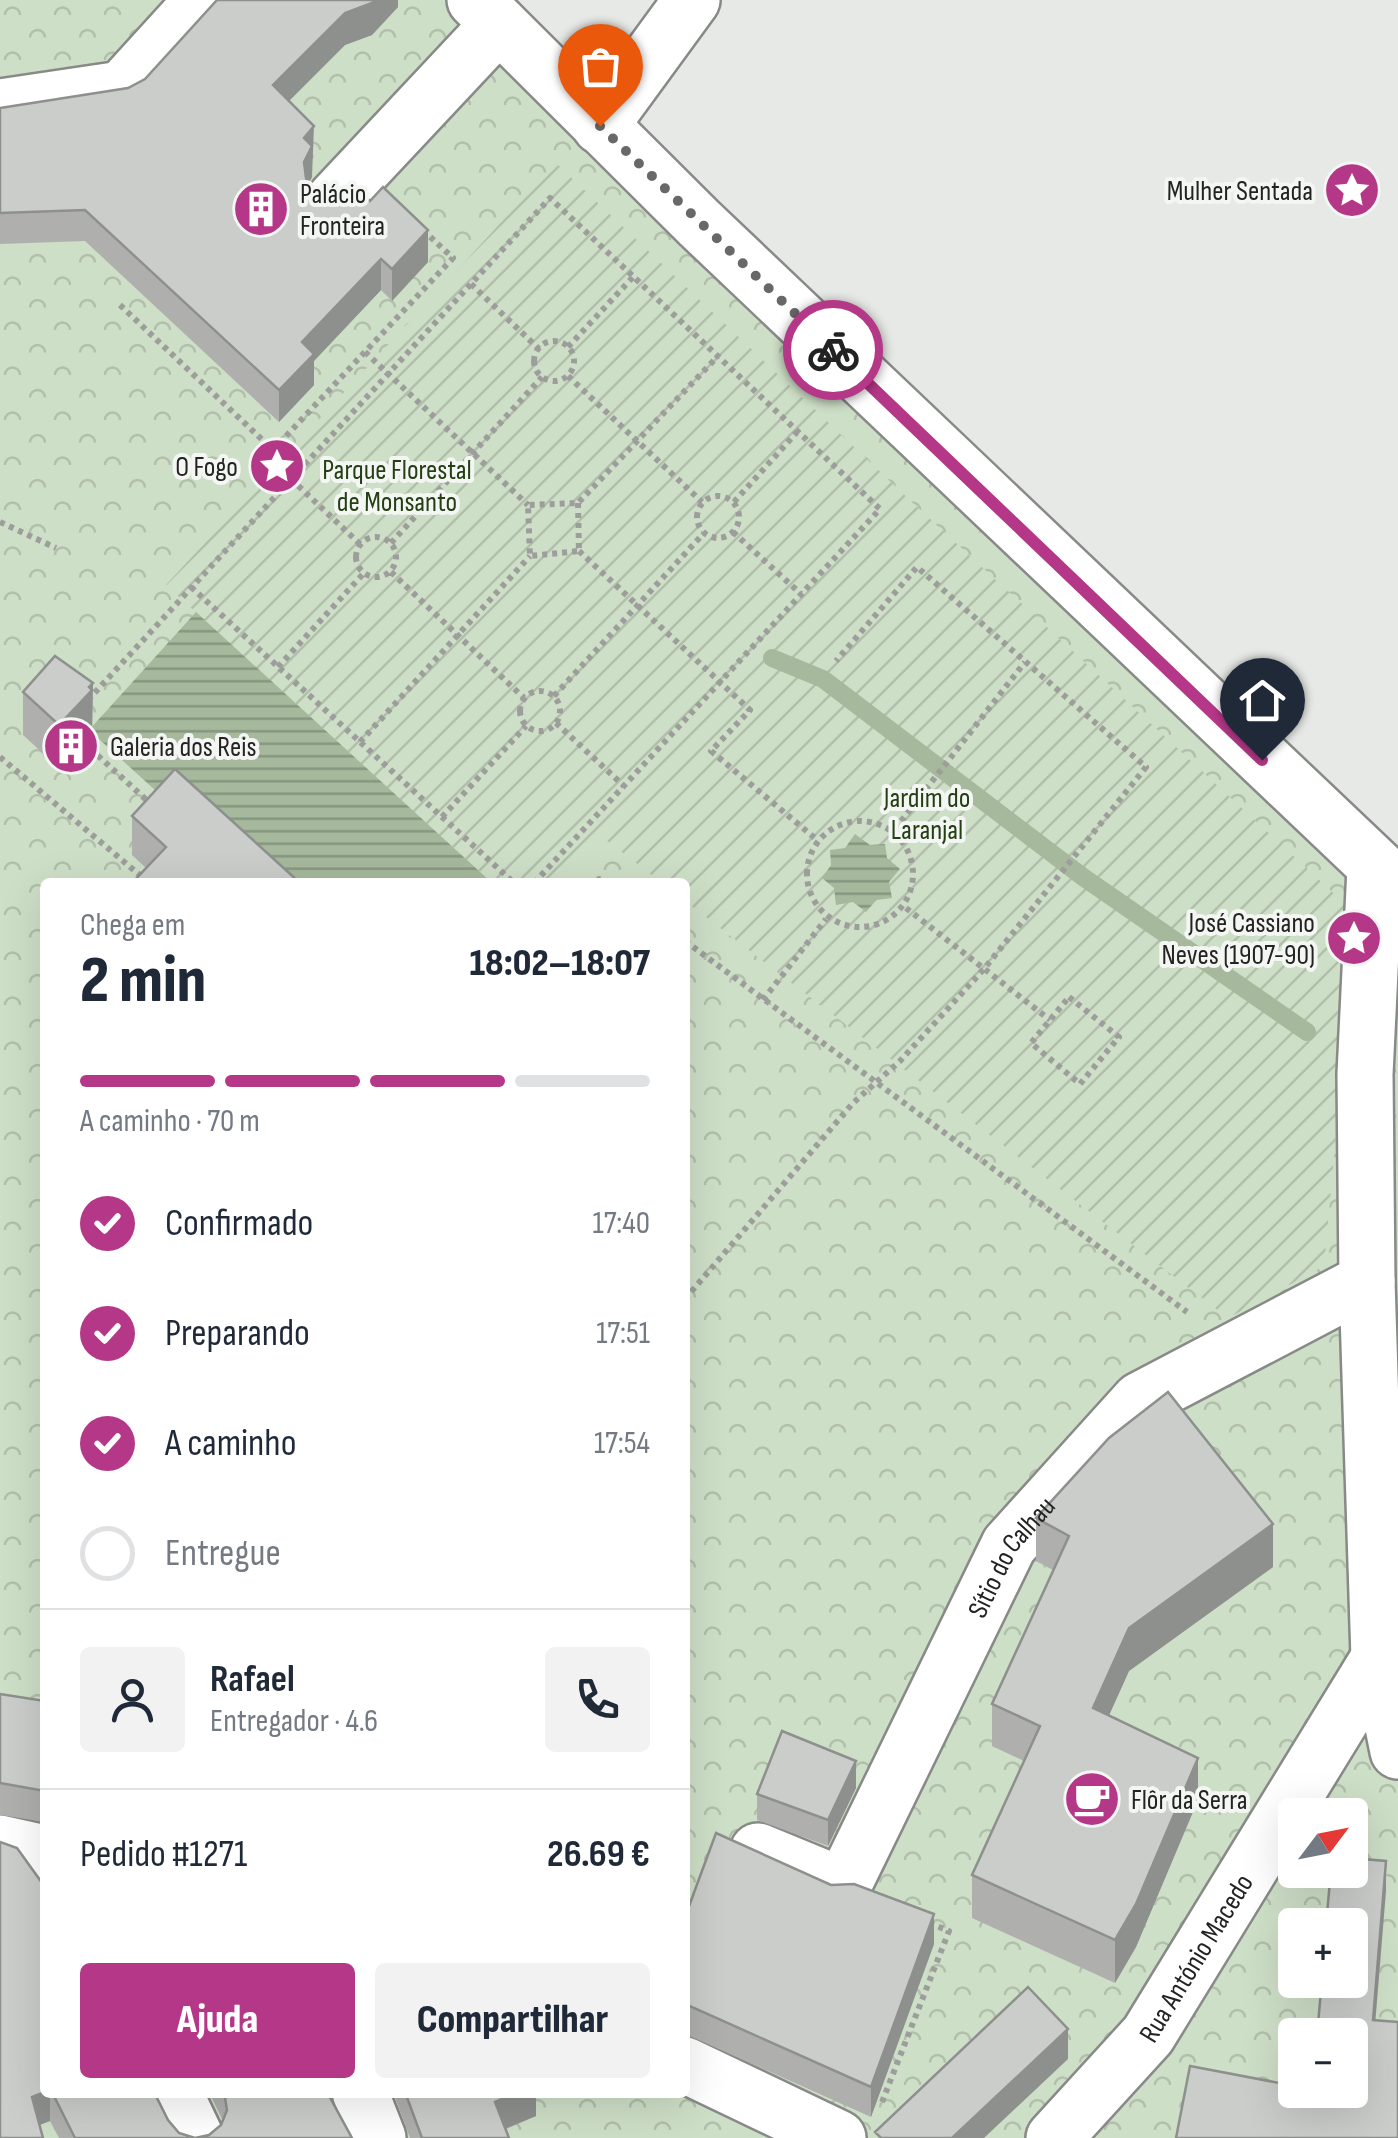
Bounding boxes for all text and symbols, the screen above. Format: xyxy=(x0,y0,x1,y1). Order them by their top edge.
pin xyxy=(558,24,643,127)
icon: bag xyxy=(573,39,628,94)
place icon: Mulher Sentada xyxy=(1322,160,1382,220)
place label: Mulher Sentada xyxy=(1167,175,1313,208)
place label: Palácio Fronteira xyxy=(300,178,385,243)
building icon: Palácio Fronteira xyxy=(231,179,291,239)
courier xyxy=(783,300,883,400)
icon: bike xyxy=(806,323,861,378)
place icon: O Fogo xyxy=(247,436,307,496)
place label: O Fogo xyxy=(175,451,238,484)
park label: Parque Florestal de Monsanto xyxy=(322,454,472,519)
pin xyxy=(1220,658,1305,761)
icon: home xyxy=(1235,673,1290,728)
building icon: Galeria dos Reis xyxy=(41,716,101,776)
place label: Galeria dos Reis xyxy=(110,731,256,764)
park label: Jardim do Laranjal xyxy=(883,782,970,847)
text: Chega em xyxy=(80,906,185,945)
place label: José Cassiano Neves (1907-90) xyxy=(1162,907,1315,972)
place icon: José Cassiano Neves (1907-90) xyxy=(1324,908,1384,968)
text: 18:02–18:07 xyxy=(470,941,650,986)
text: 2 min xyxy=(80,943,206,1021)
text: A caminho · 70 m xyxy=(80,1102,260,1141)
icon: check xyxy=(80,1196,135,1251)
text: Confirmado xyxy=(165,1201,313,1246)
text: 17:40 xyxy=(593,1204,650,1243)
icon: check xyxy=(80,1306,135,1361)
text: Preparando xyxy=(165,1311,310,1356)
text: 17:51 xyxy=(596,1314,650,1353)
icon: check xyxy=(80,1416,135,1471)
text: A caminho xyxy=(165,1421,296,1466)
text: 17:54 xyxy=(594,1424,650,1463)
street label: Sítio do Calhau xyxy=(961,1490,1063,1623)
text: Entregue xyxy=(165,1531,281,1576)
button: person xyxy=(80,1647,185,1752)
button: phone xyxy=(545,1647,650,1752)
text: Rafael xyxy=(210,1657,295,1702)
text: Entregador · 4.6 xyxy=(210,1702,378,1741)
cafe icon: Flôr da Serra xyxy=(1062,1769,1122,1829)
place label: Flôr da Serra xyxy=(1131,1784,1248,1817)
north arrow xyxy=(1278,1798,1368,1888)
map controls xyxy=(1278,1798,1368,2108)
text: Pedido #1271 xyxy=(80,1832,247,1877)
text: 26.69 € xyxy=(547,1832,650,1877)
street label: Rua António Macedo xyxy=(1133,1869,1261,2049)
button: + xyxy=(1278,1908,1368,1998)
button: Ajuda xyxy=(80,1963,355,2078)
button: Compartilhar xyxy=(375,1963,650,2078)
button: − xyxy=(1278,2018,1368,2108)

